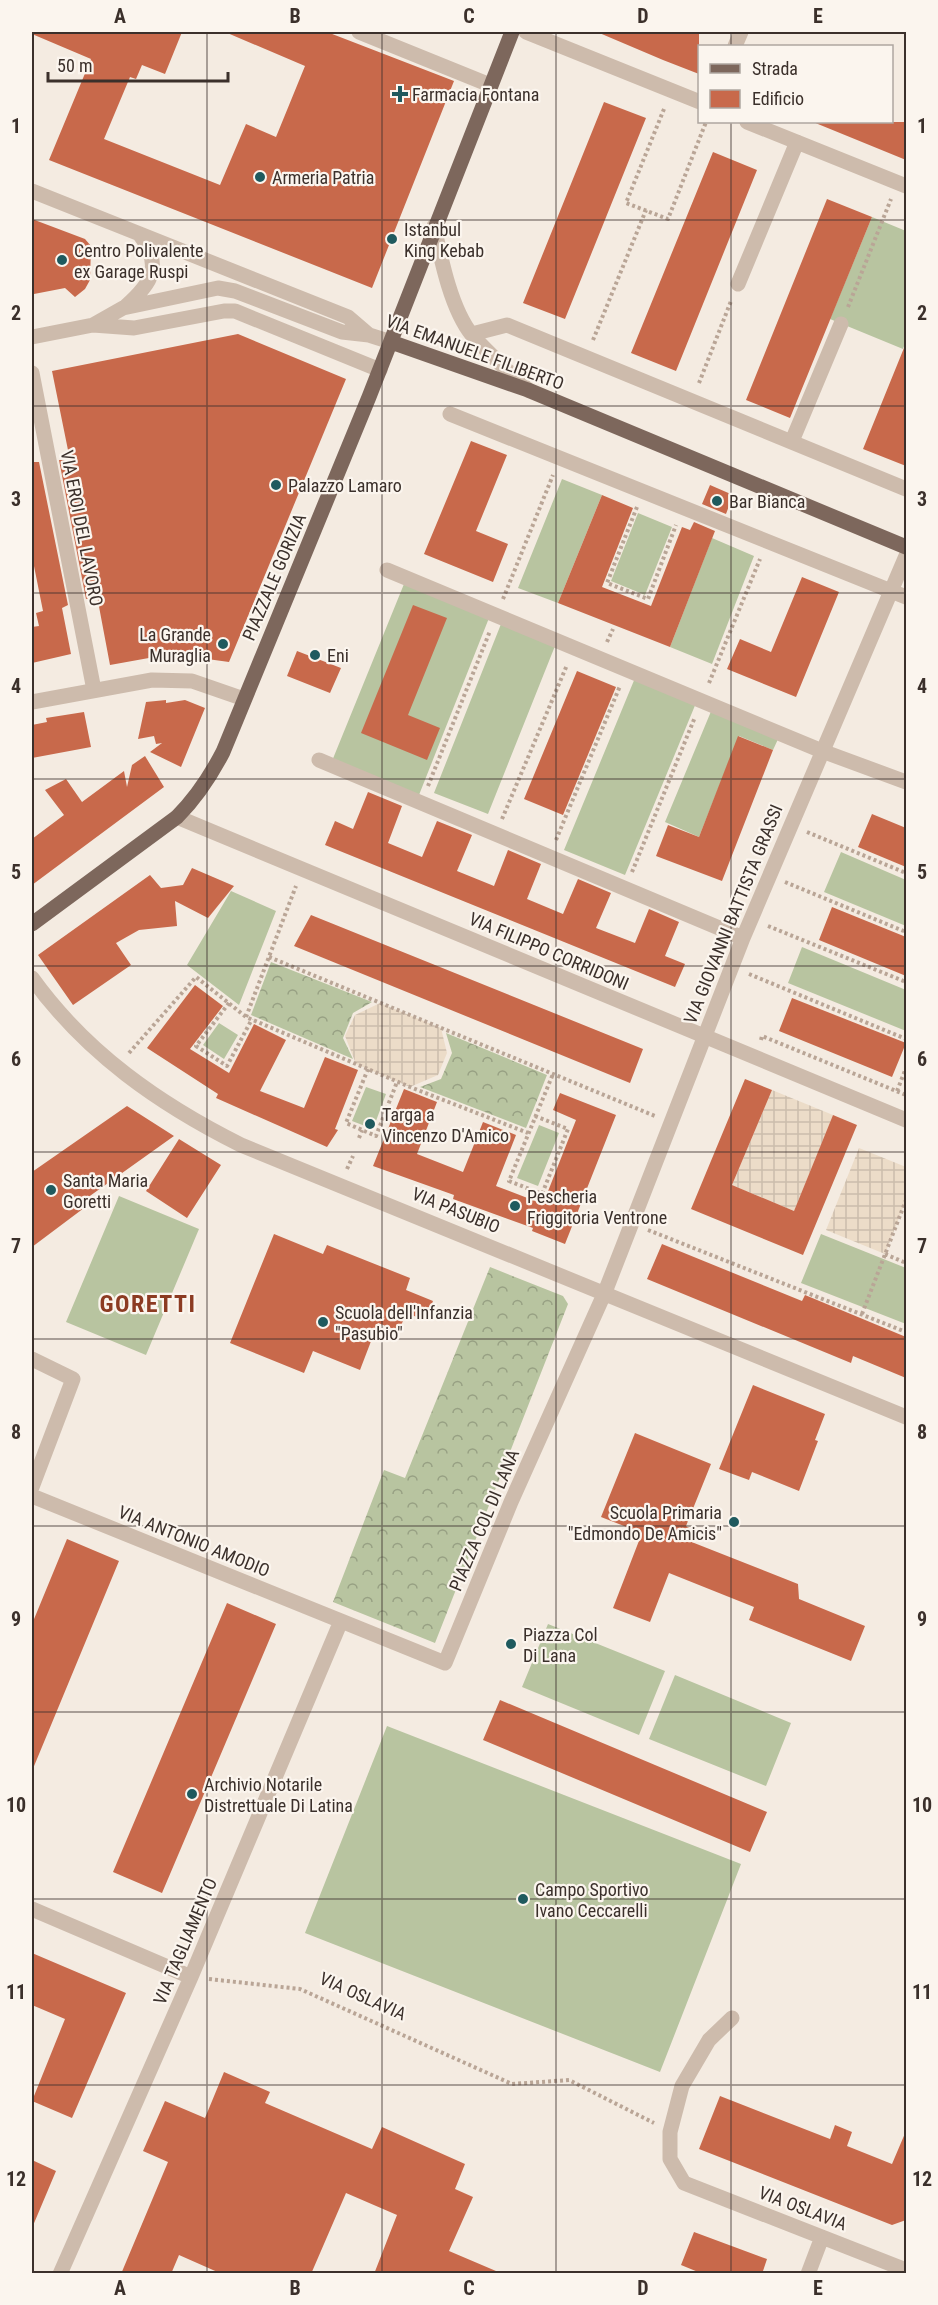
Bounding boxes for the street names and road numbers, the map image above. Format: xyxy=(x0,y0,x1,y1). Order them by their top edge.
street label: VIA EMANUELE FILIBERTO xyxy=(383,310,567,394)
street label: VIA EROI DEL LAVORO xyxy=(57,448,107,608)
street label: PIAZZALE GORIZIA xyxy=(238,510,310,644)
street label: VIA GIOVANNI BATTISTA GRASSI xyxy=(679,801,787,1027)
street label: VIA FILIPPO CORRIDONI xyxy=(466,908,632,994)
street label: VIA PASUBIO xyxy=(409,1183,503,1237)
street label: PIAZZA COL DI LANA xyxy=(445,1445,524,1594)
street label: VIA ANTONIO AMODIO xyxy=(115,1501,273,1581)
street label: VIA TAGLIAMENTO xyxy=(149,1875,221,2007)
street label: VIA OSLAVIA xyxy=(316,1968,410,2025)
street label: VIA OSLAVIA xyxy=(756,2182,851,2235)

